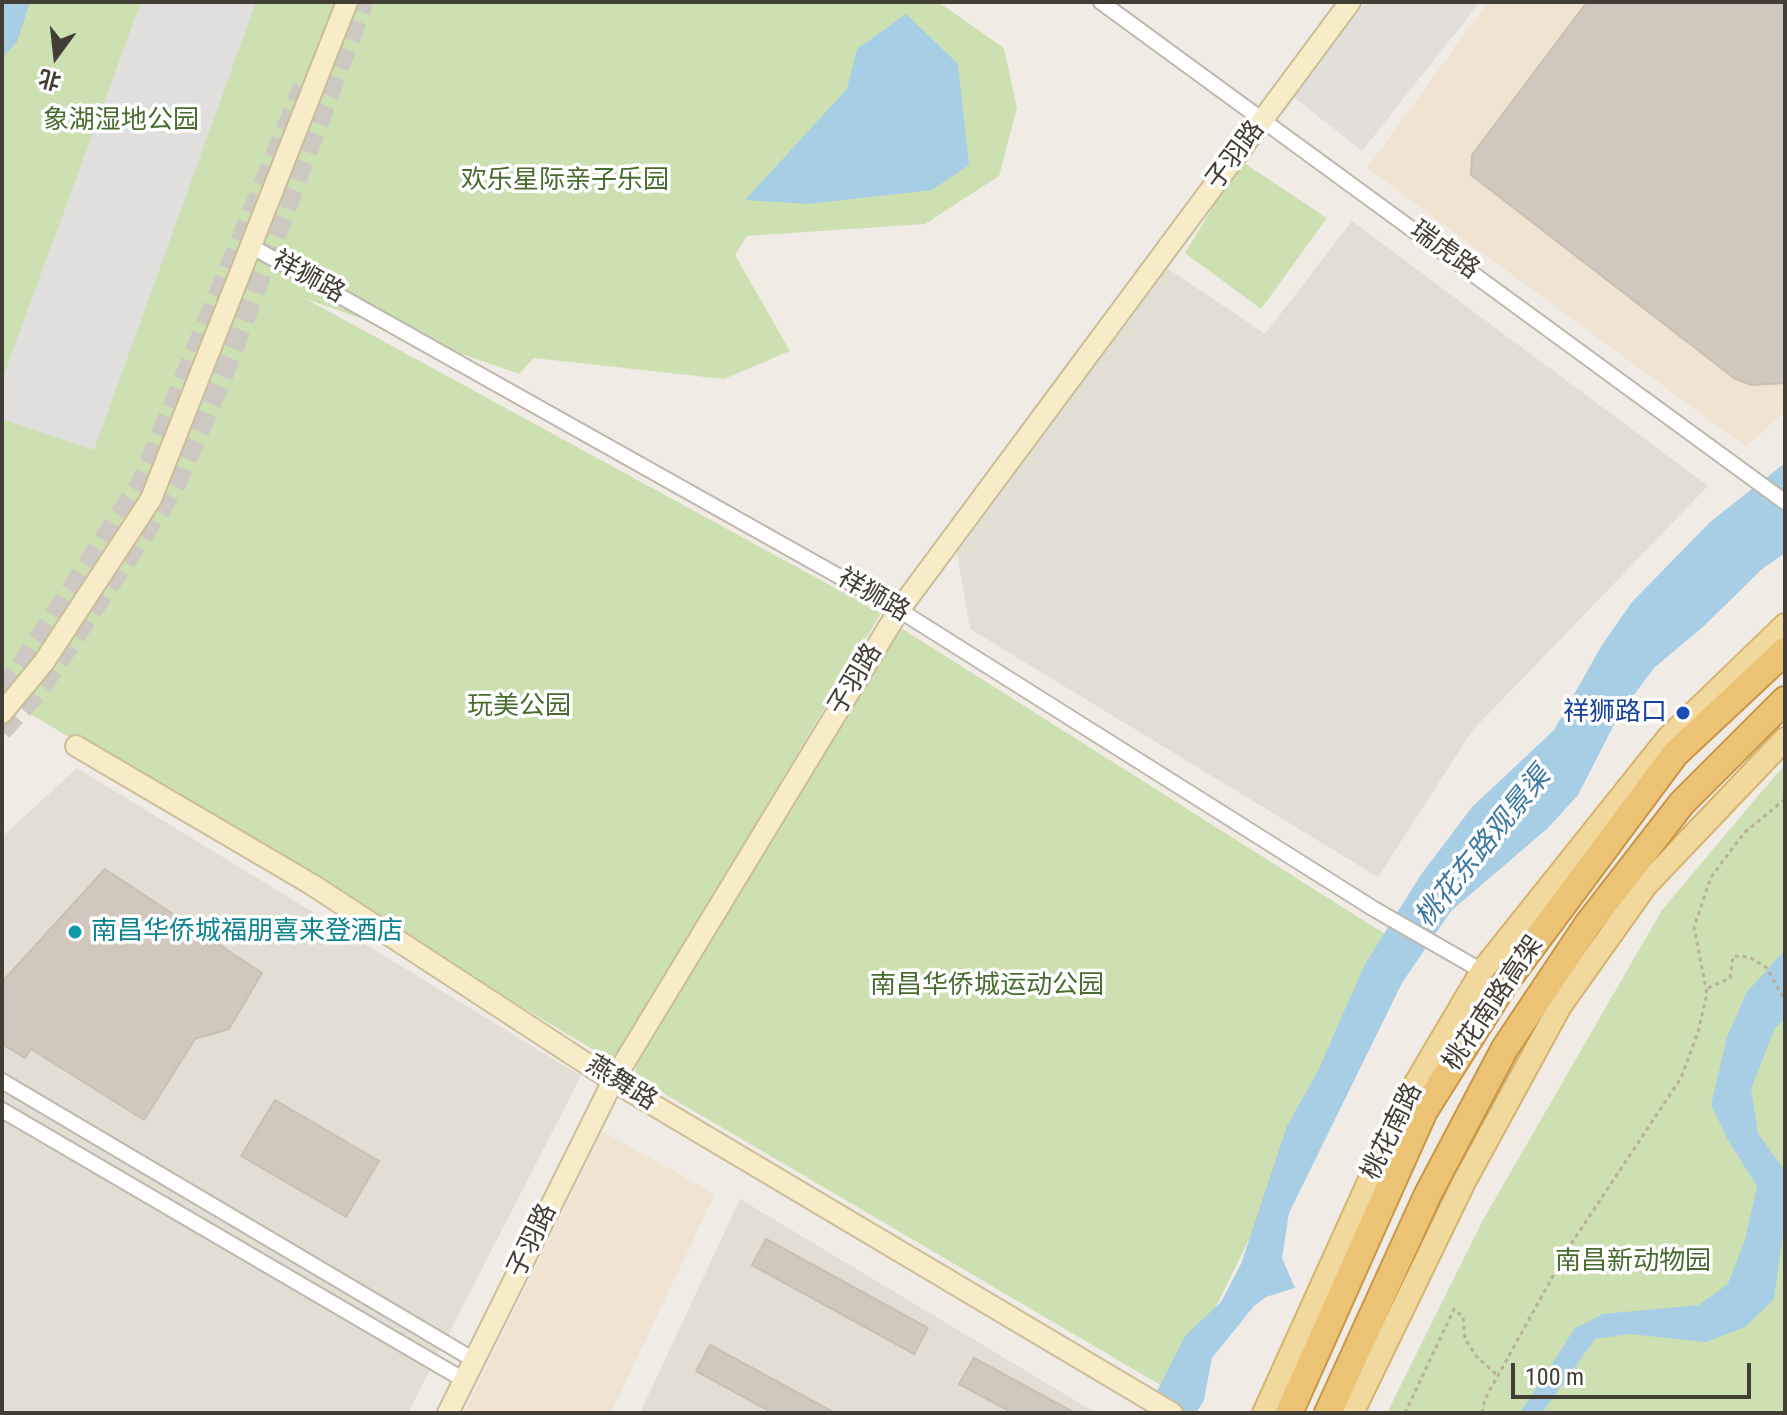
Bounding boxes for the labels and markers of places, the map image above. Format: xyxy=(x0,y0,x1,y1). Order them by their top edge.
place label: 祥狮路口 xyxy=(1563,697,1667,729)
marker: 祥狮路口 xyxy=(1674,704,1692,722)
place label: 南昌华侨城福朋喜来登酒店 xyxy=(91,916,403,948)
marker: 南昌华侨城福朋喜来登酒店 xyxy=(66,923,84,941)

